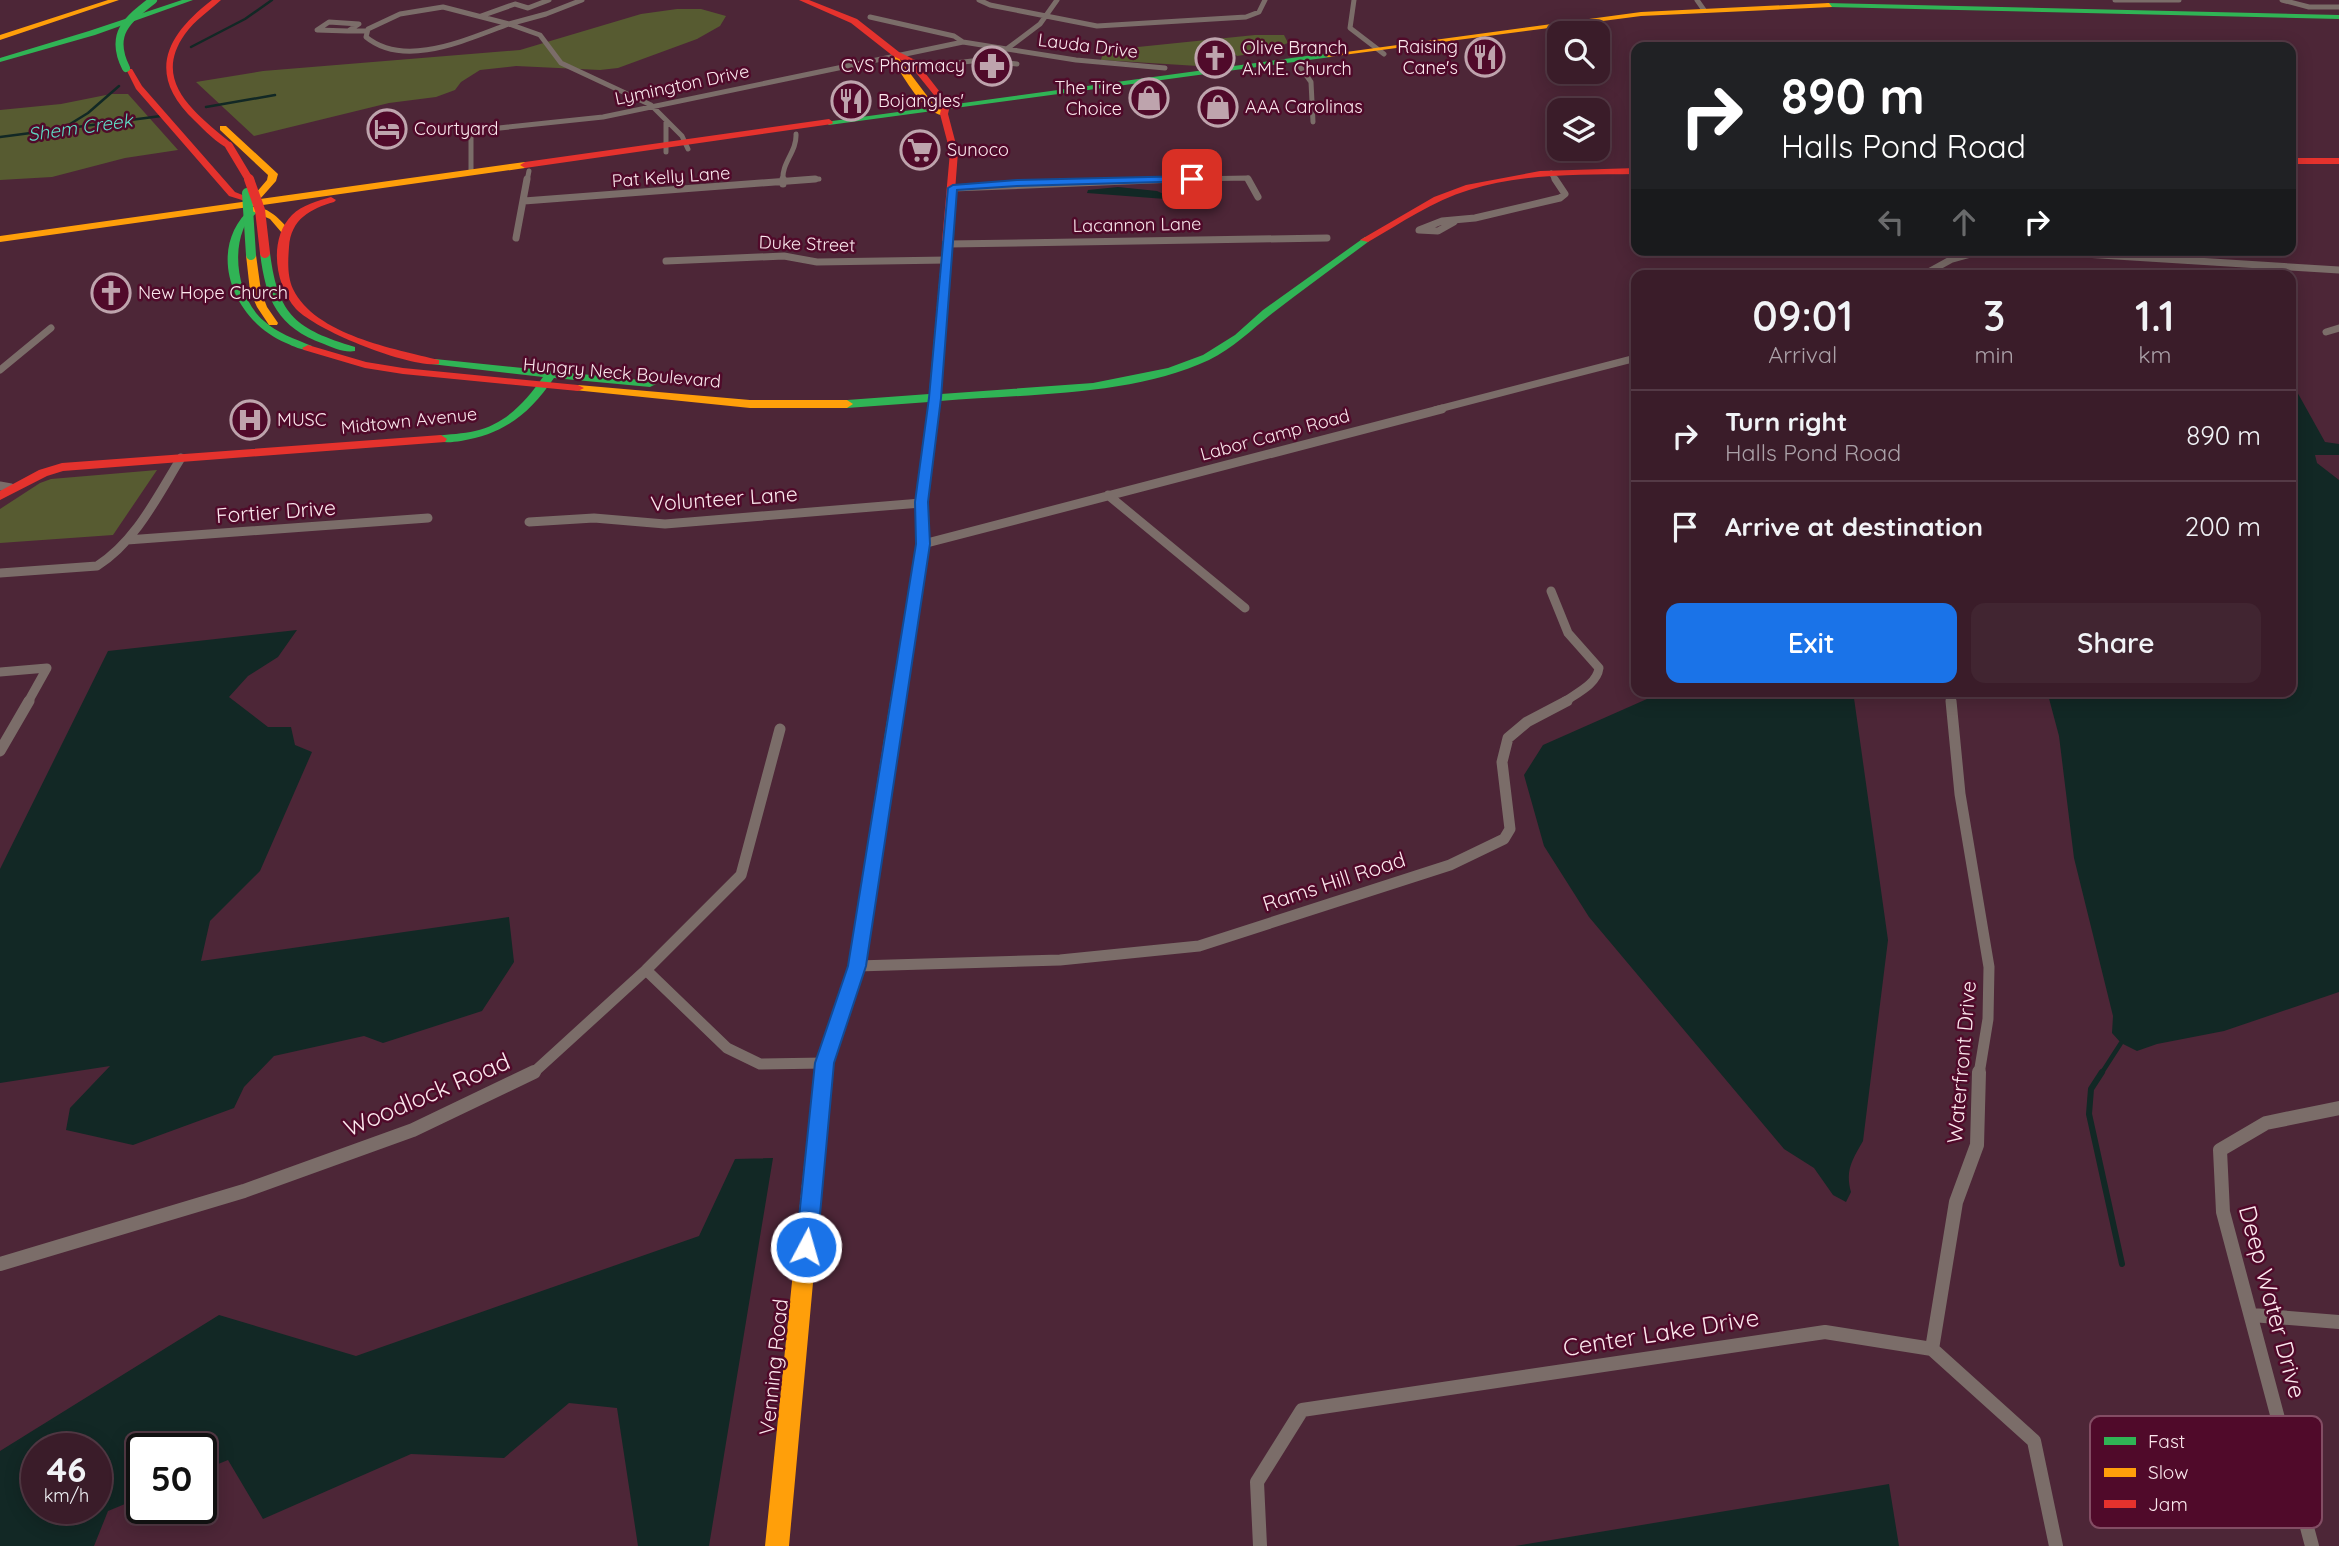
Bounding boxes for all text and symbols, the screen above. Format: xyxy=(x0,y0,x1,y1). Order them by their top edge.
map controls xyxy=(1547,21,1610,161)
button: search xyxy=(1547,21,1610,84)
street label: Lauda Drive xyxy=(1037,28,1139,63)
place label: Raising Cane's xyxy=(1397,35,1458,79)
place label: Olive Branch A.M.E. Church xyxy=(1242,36,1352,80)
restaurant icon: Raising Cane's xyxy=(1464,36,1506,78)
church icon: Olive Branch A.M.E. Church xyxy=(1194,37,1236,79)
pharmacy icon: CVS Pharmacy xyxy=(971,45,1013,87)
place label: CVS Pharmacy xyxy=(841,54,965,77)
street label: Lymington Drive xyxy=(613,59,751,110)
text: 890 m xyxy=(1781,65,1925,126)
icon: right xyxy=(1666,70,1757,161)
place label: The Tire Choice xyxy=(1054,76,1122,120)
shop icon: The Tire Choice xyxy=(1128,77,1170,119)
restaurant icon: Bojangles' xyxy=(830,80,872,122)
shop icon: AAA Carolinas xyxy=(1197,86,1239,128)
place label: Bojangles' xyxy=(878,89,964,112)
place label: AAA Carolinas xyxy=(1245,95,1363,118)
button: layers xyxy=(1547,98,1610,161)
water label: Shem Creek xyxy=(26,108,136,146)
hotel icon: Courtyard xyxy=(366,108,408,150)
place label: Courtyard xyxy=(414,117,498,140)
text: Halls Pond Road xyxy=(1781,126,2026,166)
supermarket icon: Sunoco xyxy=(899,129,941,171)
place label: Sunoco xyxy=(947,138,1009,161)
pin xyxy=(1162,149,1222,209)
icon: arrive xyxy=(1173,160,1211,198)
street label: Pat Kelly Lane xyxy=(611,161,731,192)
icon: left xyxy=(1872,203,1910,241)
icon: ahead xyxy=(1945,203,1983,241)
icon: right xyxy=(2018,203,2056,241)
street label: Lacannon Lane xyxy=(1072,212,1202,237)
street label: Duke Street xyxy=(758,230,856,257)
church icon: New Hope Church xyxy=(90,272,132,314)
place label: New Hope Church xyxy=(138,281,288,304)
text: 09:01 xyxy=(1752,289,1853,342)
text: 3 xyxy=(1983,289,2005,342)
text: 1.1 xyxy=(2135,289,2175,342)
text: Arrival xyxy=(1768,340,1837,369)
text: min xyxy=(1975,340,2014,369)
text: km xyxy=(2138,340,2172,369)
street label: Hungry Neck Boulevard xyxy=(522,352,722,393)
hospital icon: MUSC xyxy=(229,399,271,441)
street label: Midtown Avenue xyxy=(340,402,478,439)
street label: Labor Camp Road xyxy=(1198,404,1352,466)
text: Turn right xyxy=(1725,405,1847,438)
place label: MUSC xyxy=(277,408,327,431)
icon: right xyxy=(1666,417,1704,455)
text: 890 m xyxy=(2186,419,2261,452)
text: Halls Pond Road xyxy=(1725,438,1901,467)
street label: Volunteer Lane xyxy=(649,480,798,516)
street label: Fortier Drive xyxy=(215,494,337,528)
icon: arrive xyxy=(1666,508,1704,546)
text: Arrive at destination xyxy=(1725,510,1983,543)
text: 200 m xyxy=(2185,510,2261,543)
button: Exit xyxy=(1666,603,1957,683)
button: Share xyxy=(1971,603,2261,683)
street label: Rams Hill Road xyxy=(1259,846,1408,916)
street label: Waterfront Drive xyxy=(1941,979,1981,1144)
street label: Woodlock Road xyxy=(339,1046,514,1143)
street label: Deep Water Drive xyxy=(2233,1202,2313,1401)
position arrow xyxy=(769,1210,843,1284)
street label: Venning Road xyxy=(753,1297,793,1436)
street label: Center Lake Drive xyxy=(1561,1302,1761,1362)
legend xyxy=(2090,1416,2322,1528)
text: Fast xyxy=(2148,1429,2185,1453)
speed limit sign: 50 xyxy=(126,1433,217,1524)
text: 46 xyxy=(47,1447,86,1491)
text: Slow xyxy=(2148,1460,2189,1484)
text: km/h xyxy=(44,1484,89,1507)
text: Jam xyxy=(2148,1492,2188,1516)

